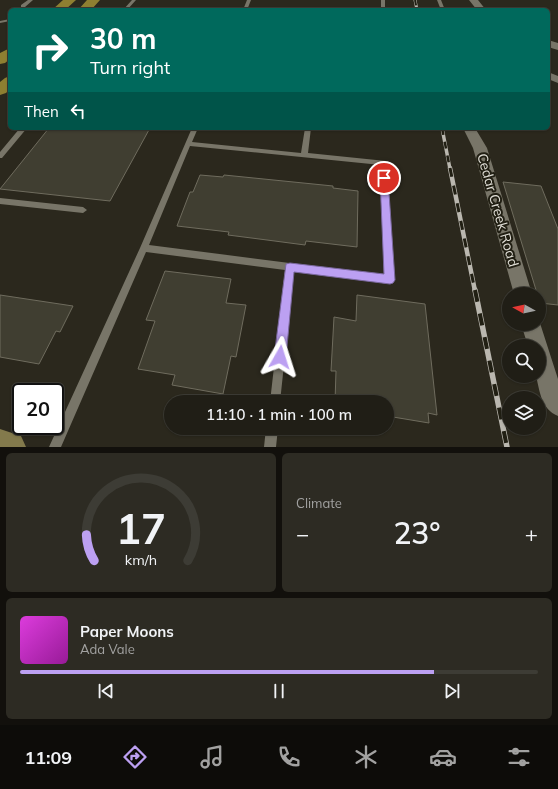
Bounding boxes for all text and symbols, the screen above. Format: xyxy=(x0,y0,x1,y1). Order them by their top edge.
text: 30 m xyxy=(90,21,156,56)
icon: right xyxy=(24,24,76,76)
text: Turn right xyxy=(90,56,170,79)
icon: left xyxy=(67,100,89,122)
text: Then xyxy=(24,102,59,121)
street label: Cedar Creek Road xyxy=(473,151,523,269)
pin xyxy=(367,161,401,195)
icon: arrive xyxy=(373,167,395,189)
north arrow xyxy=(502,287,546,331)
map controls xyxy=(502,287,546,435)
position arrow xyxy=(259,336,301,378)
button: search xyxy=(502,339,546,383)
speed limit sign: 20 xyxy=(12,383,64,435)
button: layers xyxy=(502,391,546,435)
text: 11:10 · 1 min · 100 m xyxy=(206,405,352,424)
text: Climate xyxy=(296,495,342,511)
text: 17 xyxy=(116,501,166,553)
text: 23° xyxy=(393,514,441,552)
text: − xyxy=(296,520,309,548)
text: + xyxy=(525,520,538,548)
text: km/h xyxy=(125,550,157,568)
text: Paper Moons xyxy=(80,622,174,641)
text: Ada Vale xyxy=(80,641,135,657)
icon: previous xyxy=(95,680,117,702)
icon: pause xyxy=(268,680,290,702)
icon: next xyxy=(441,680,463,702)
icon: directions xyxy=(121,743,149,771)
icon: music xyxy=(198,743,226,771)
icon: phone xyxy=(275,743,303,771)
icon: climate xyxy=(352,743,380,771)
icon: car xyxy=(429,743,457,771)
icon: filters xyxy=(505,743,533,771)
text: 11:09 xyxy=(24,746,72,769)

